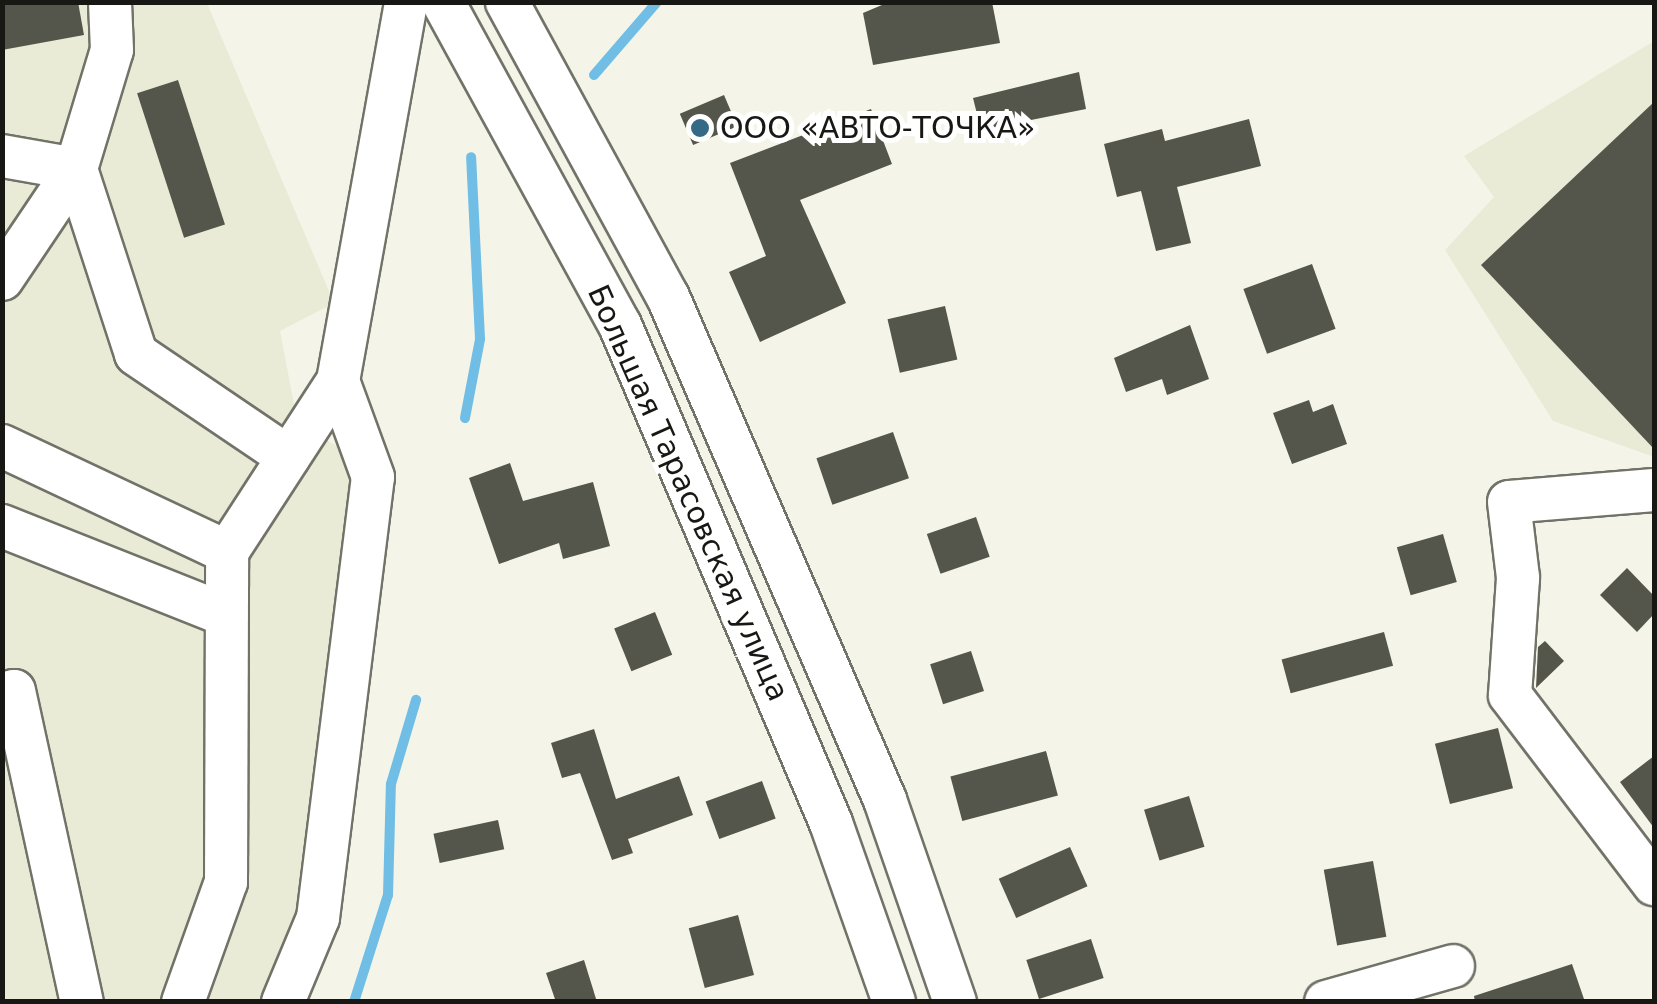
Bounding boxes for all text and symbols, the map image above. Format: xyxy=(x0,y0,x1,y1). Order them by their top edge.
place label: ООО «АВТО-ТОЧКА» xyxy=(720,110,1035,146)
marker: ООО «АВТО-ТОЧКА» xyxy=(689,117,711,139)
street label: Большая Тарасовская улица xyxy=(580,279,796,707)

